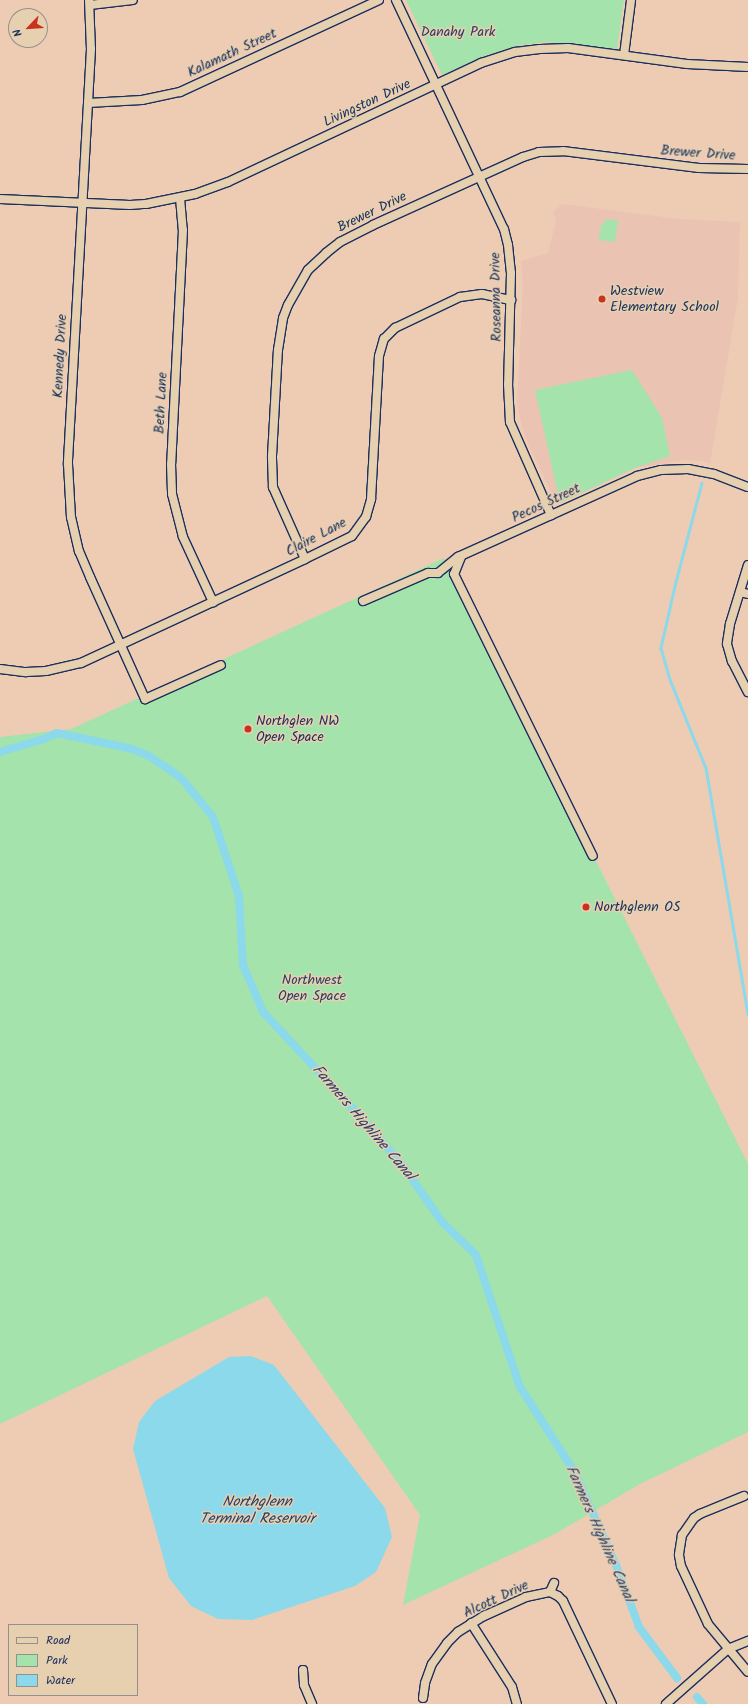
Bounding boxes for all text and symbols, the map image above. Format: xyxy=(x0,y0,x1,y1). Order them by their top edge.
north arrow xyxy=(8,8,48,48)
park label: Danahy Park xyxy=(421,24,495,40)
street label: Kalamath Street xyxy=(185,25,279,81)
text: N xyxy=(8,26,28,40)
street label: Livingston Drive xyxy=(321,75,413,131)
street label: Brewer Drive xyxy=(660,142,736,164)
street label: Brewer Drive xyxy=(335,188,409,236)
street label: Roseanna Drive xyxy=(487,252,505,342)
place label: Westview Elementary School xyxy=(610,283,719,316)
marker: Westview Elementary School xyxy=(597,294,607,304)
street label: Kennedy Drive xyxy=(49,314,71,398)
street label: Beth Lane xyxy=(151,372,171,434)
street label: Pecos Street xyxy=(509,480,583,526)
street label: Claire Lane xyxy=(283,514,349,560)
place label: Northglen NW Open Space xyxy=(256,713,339,746)
marker: Northglen NW Open Space xyxy=(243,724,253,734)
place label: Northglenn OS xyxy=(594,899,680,915)
marker: Northglenn OS xyxy=(581,902,591,912)
park label: Northwest Open Space xyxy=(278,972,346,1004)
water label: Farmers Highline Canal xyxy=(308,1061,418,1185)
water label: Farmers Highline Canal xyxy=(561,1463,637,1605)
water label: Northglenn Terminal Reservoir xyxy=(199,1493,315,1528)
street label: Alcott Drive xyxy=(461,1577,531,1621)
legend xyxy=(8,1624,138,1696)
text: Road xyxy=(46,1631,70,1650)
text: Park xyxy=(46,1651,68,1670)
text: Water xyxy=(46,1671,75,1690)

